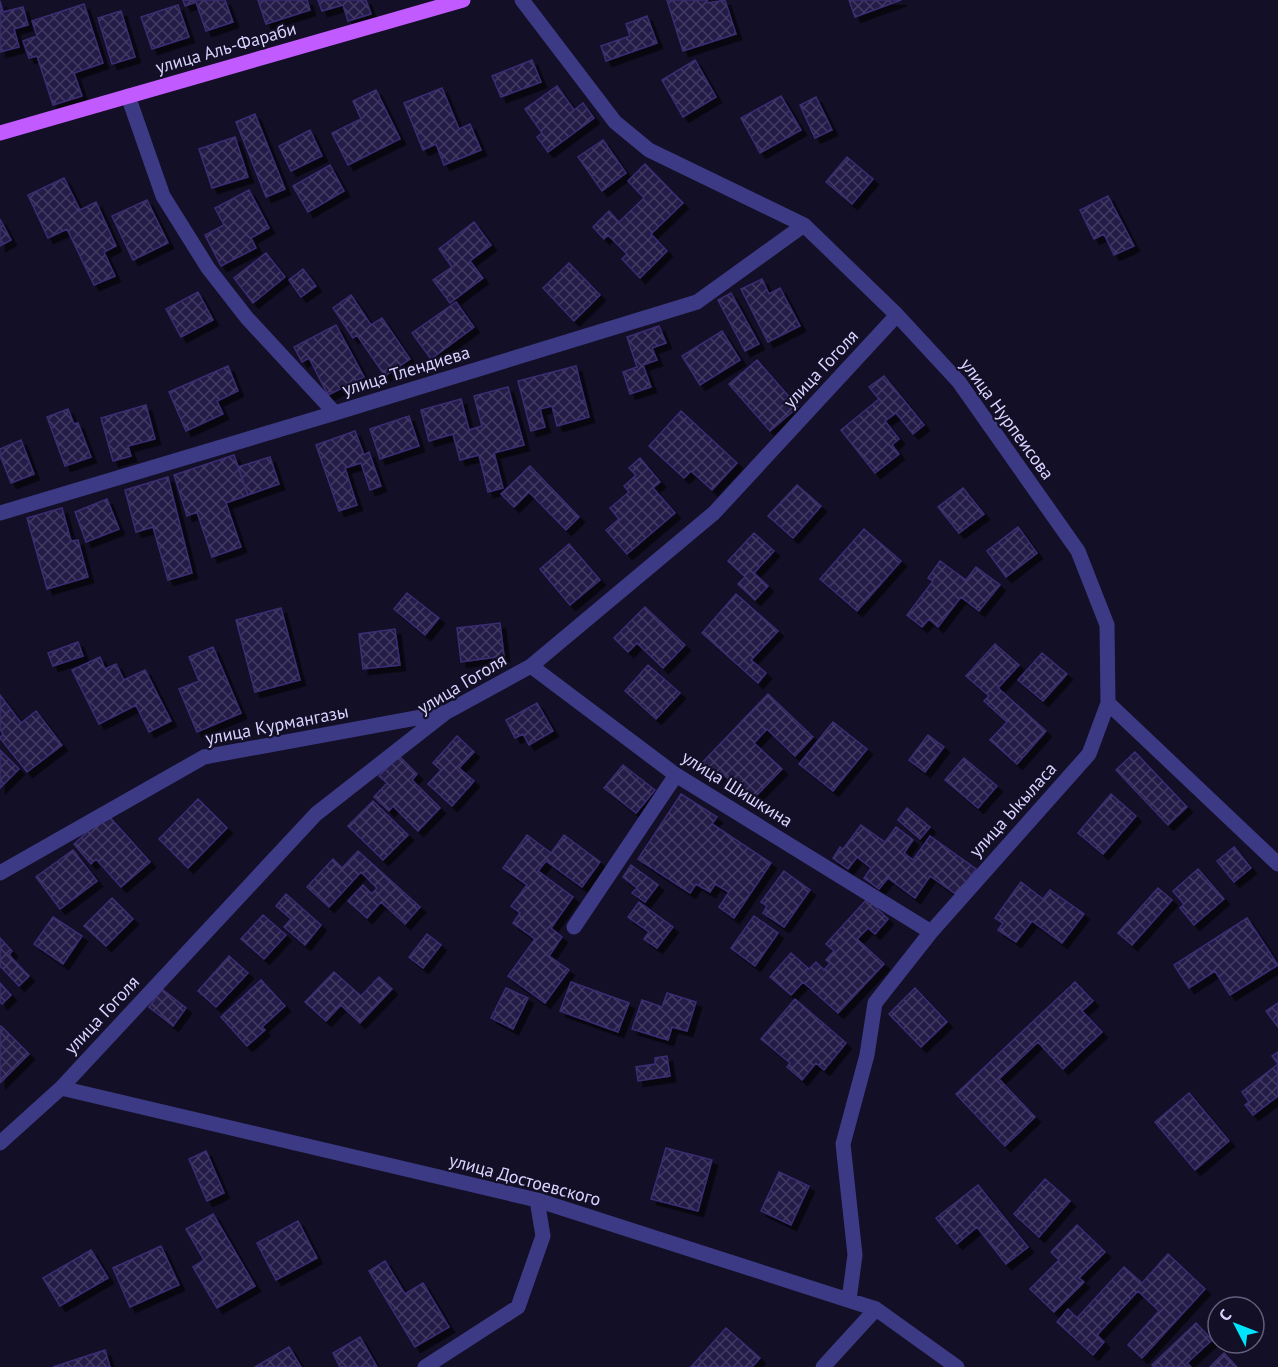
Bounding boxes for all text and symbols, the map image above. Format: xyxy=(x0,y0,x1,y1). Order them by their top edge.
street label: улица Аль-Фараби xyxy=(153,16,299,79)
street label: улица Гоголя xyxy=(778,324,863,413)
street label: улица Тлендиева xyxy=(339,340,472,401)
street label: улица Нурпеисова xyxy=(956,353,1059,484)
street label: улица Гоголя xyxy=(413,648,510,719)
street label: улица Курмангазы xyxy=(203,699,350,750)
street label: улица Шишкина xyxy=(678,745,797,832)
street label: улица Ыкыласа xyxy=(964,757,1061,862)
street label: улица Гоголя xyxy=(59,970,144,1059)
street label: улица Достоевского xyxy=(447,1148,603,1211)
north arrow xyxy=(1206,1295,1266,1355)
text: С xyxy=(1214,1305,1235,1325)

